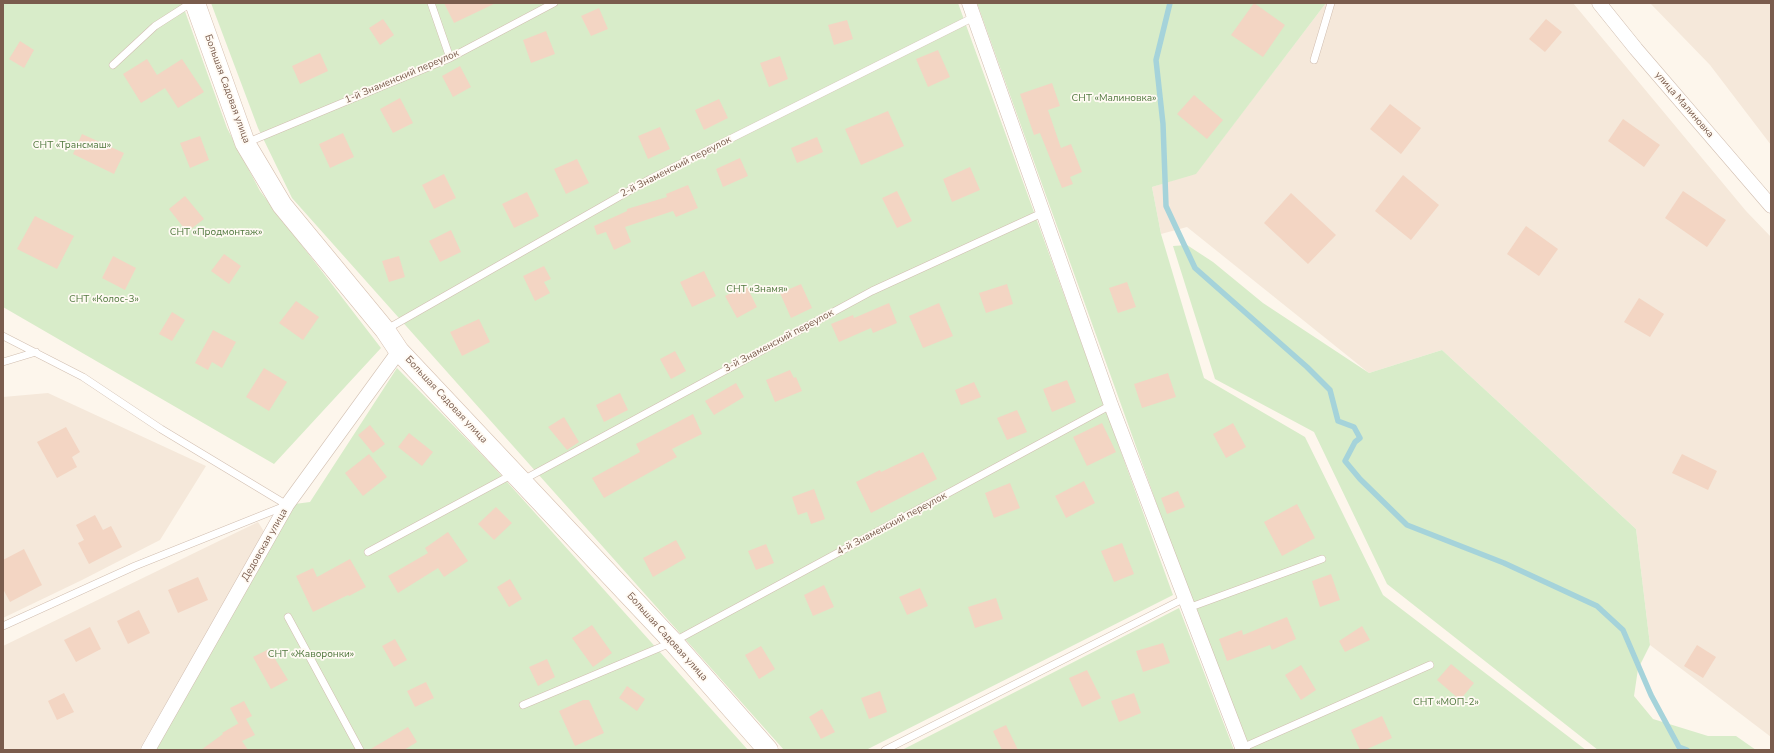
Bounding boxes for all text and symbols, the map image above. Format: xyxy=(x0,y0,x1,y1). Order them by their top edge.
street label: Большая Садовая улица xyxy=(202,33,252,145)
street label: 1-й Знаменский переулок xyxy=(343,48,461,106)
street label: улица Малиновка xyxy=(1652,70,1716,140)
park label: СНТ «Малиновка» xyxy=(1072,93,1156,105)
street label: 2-й Знаменский переулок xyxy=(619,134,733,200)
park label: СНТ «Трансмаш» xyxy=(33,140,111,152)
park label: СНТ «Продмонтаж» xyxy=(170,227,262,239)
park label: СНТ «Знамя» xyxy=(726,284,788,296)
park label: СНТ «Колос-3» xyxy=(69,294,139,306)
street label: 3-й Знаменский переулок xyxy=(722,307,836,375)
street label: Большая Садовая улица xyxy=(402,354,490,446)
street label: 4-й Знаменский переулок xyxy=(835,490,949,558)
street label: Дедовская улица xyxy=(239,507,291,583)
street label: Большая Садовая улица xyxy=(624,590,710,684)
park label: СНТ «Жаворонки» xyxy=(268,649,354,661)
park label: СНТ «МОП-2» xyxy=(1413,697,1479,709)

